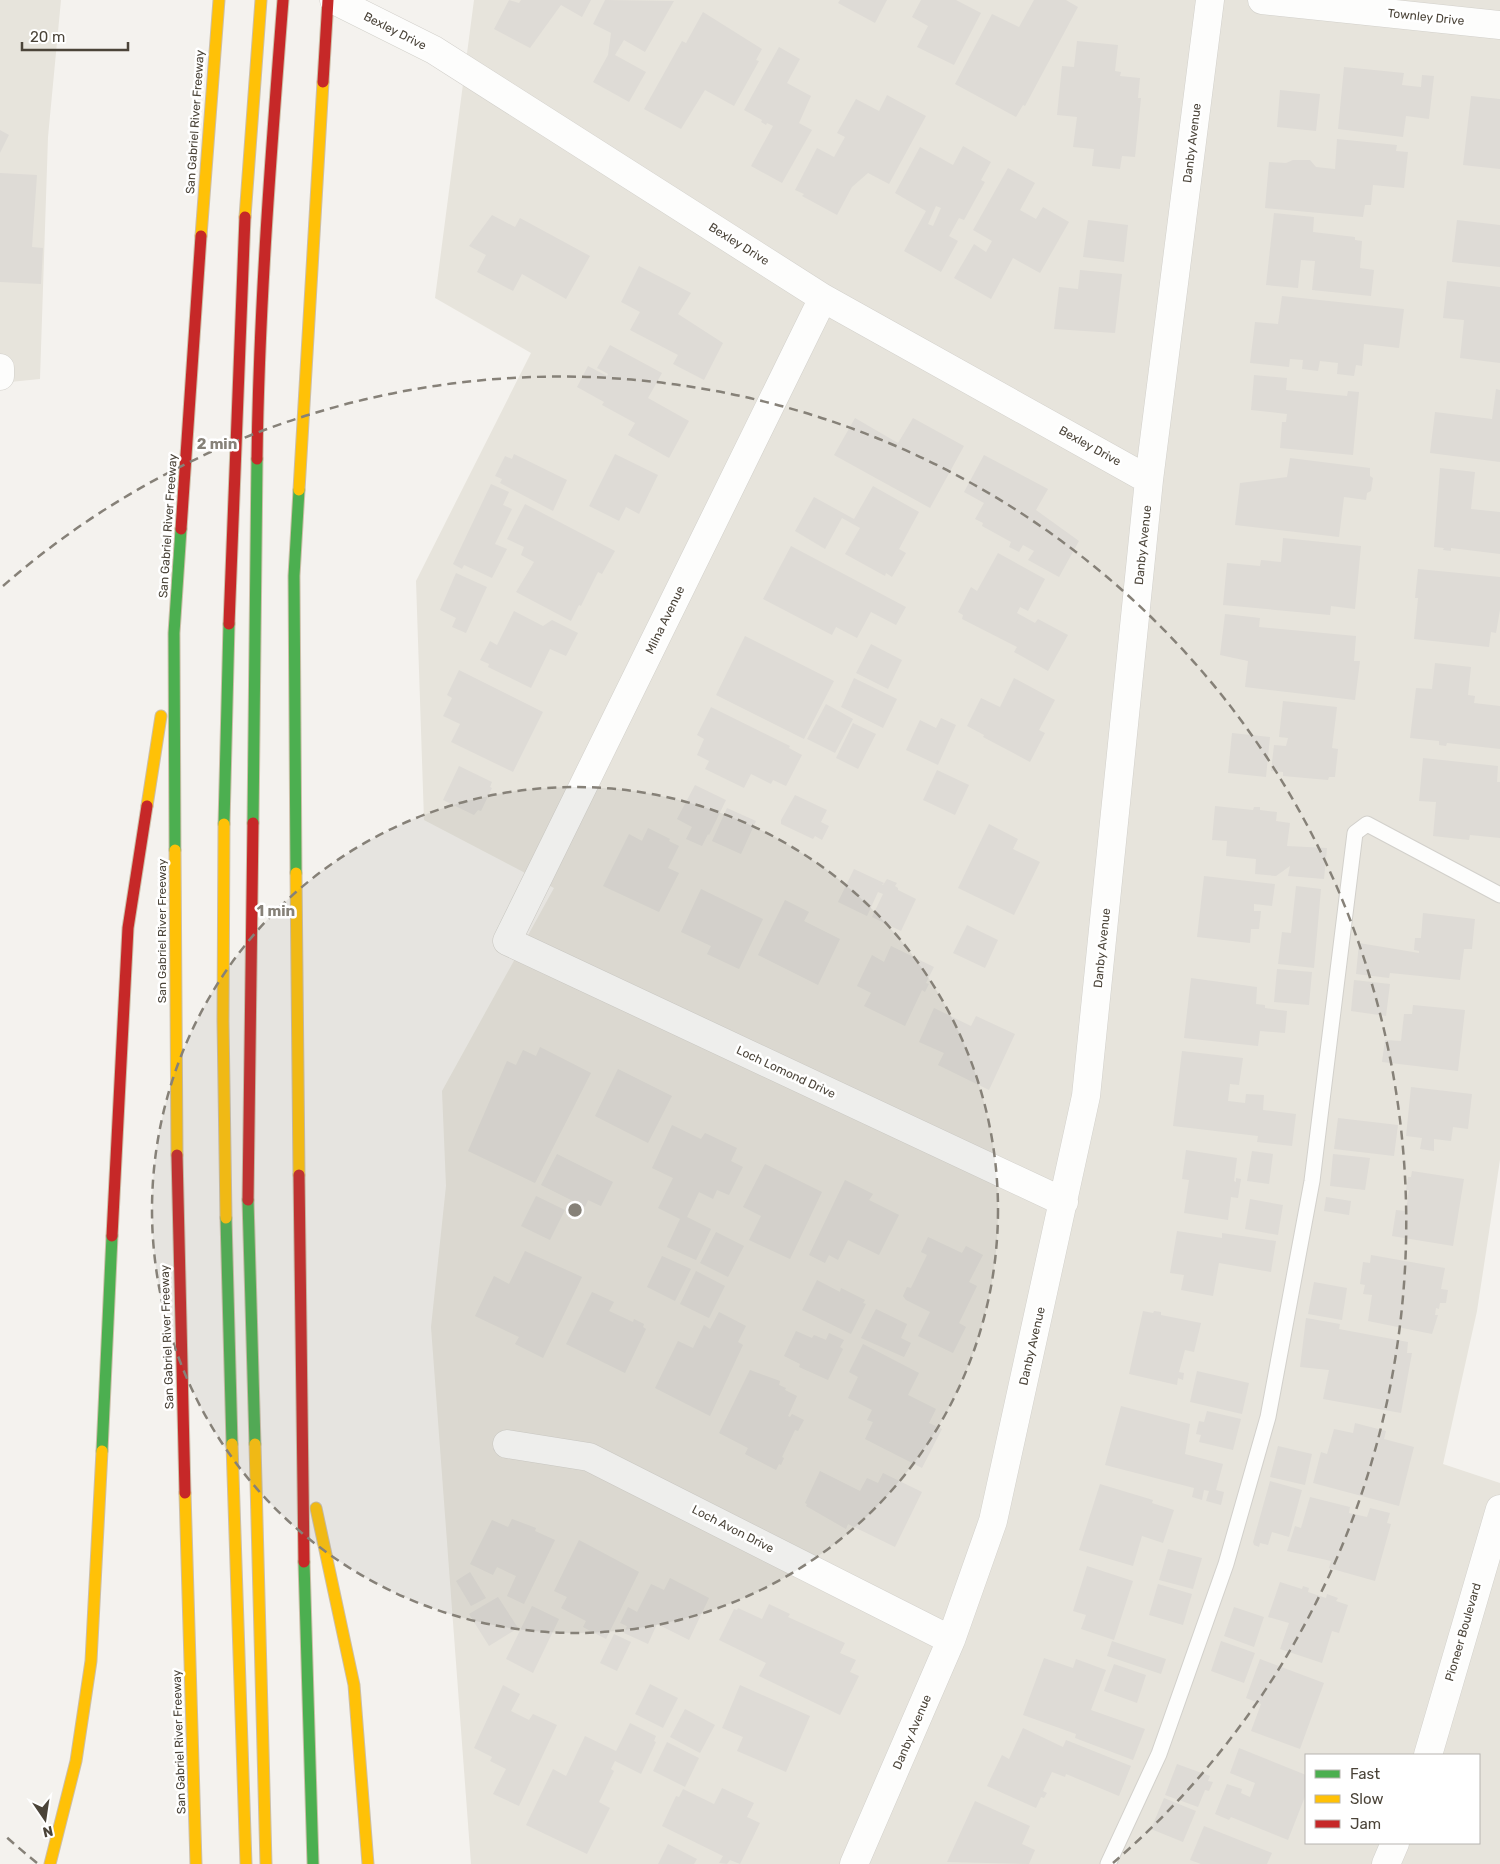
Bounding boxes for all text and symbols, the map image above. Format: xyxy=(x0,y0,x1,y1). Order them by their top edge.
street label: Townley Drive xyxy=(1387,6,1465,28)
street label: Bexley Drive xyxy=(361,9,429,53)
scale bar xyxy=(22,20,129,52)
text: 20 m xyxy=(30,28,65,46)
street label: San Gabriel River Freeway xyxy=(183,49,207,195)
street label: Danby Avenue xyxy=(1180,102,1204,184)
street label: Bexley Drive xyxy=(706,220,772,268)
street label: Bexley Drive xyxy=(1057,423,1124,469)
text: 2 min xyxy=(197,435,237,453)
street label: San Gabriel River Freeway xyxy=(156,453,180,599)
street label: Danby Avenue xyxy=(1132,504,1154,586)
street label: Milna Avenue xyxy=(643,583,688,656)
street label: San Gabriel River Freeway xyxy=(155,858,169,1003)
text: 1 min xyxy=(257,902,295,920)
street label: Danby Avenue xyxy=(1091,907,1113,989)
street label: Loch Lomond Drive xyxy=(734,1043,838,1101)
centre of rings xyxy=(566,1201,584,1219)
street label: San Gabriel River Freeway xyxy=(157,1264,177,1409)
street label: Danby Avenue xyxy=(1016,1305,1048,1387)
street label: Loch Avon Drive xyxy=(690,1502,777,1556)
street label: Pioneer Boulevard xyxy=(1442,1581,1484,1683)
street label: San Gabriel River Freeway xyxy=(169,1669,189,1814)
street label: Danby Avenue xyxy=(890,1692,934,1772)
legend xyxy=(1305,1754,1480,1844)
text: Fast xyxy=(1350,1765,1380,1783)
text: Slow xyxy=(1350,1790,1383,1808)
north arrow xyxy=(20,1794,70,1844)
text: Jam xyxy=(1350,1815,1381,1833)
text: N xyxy=(41,1822,55,1841)

